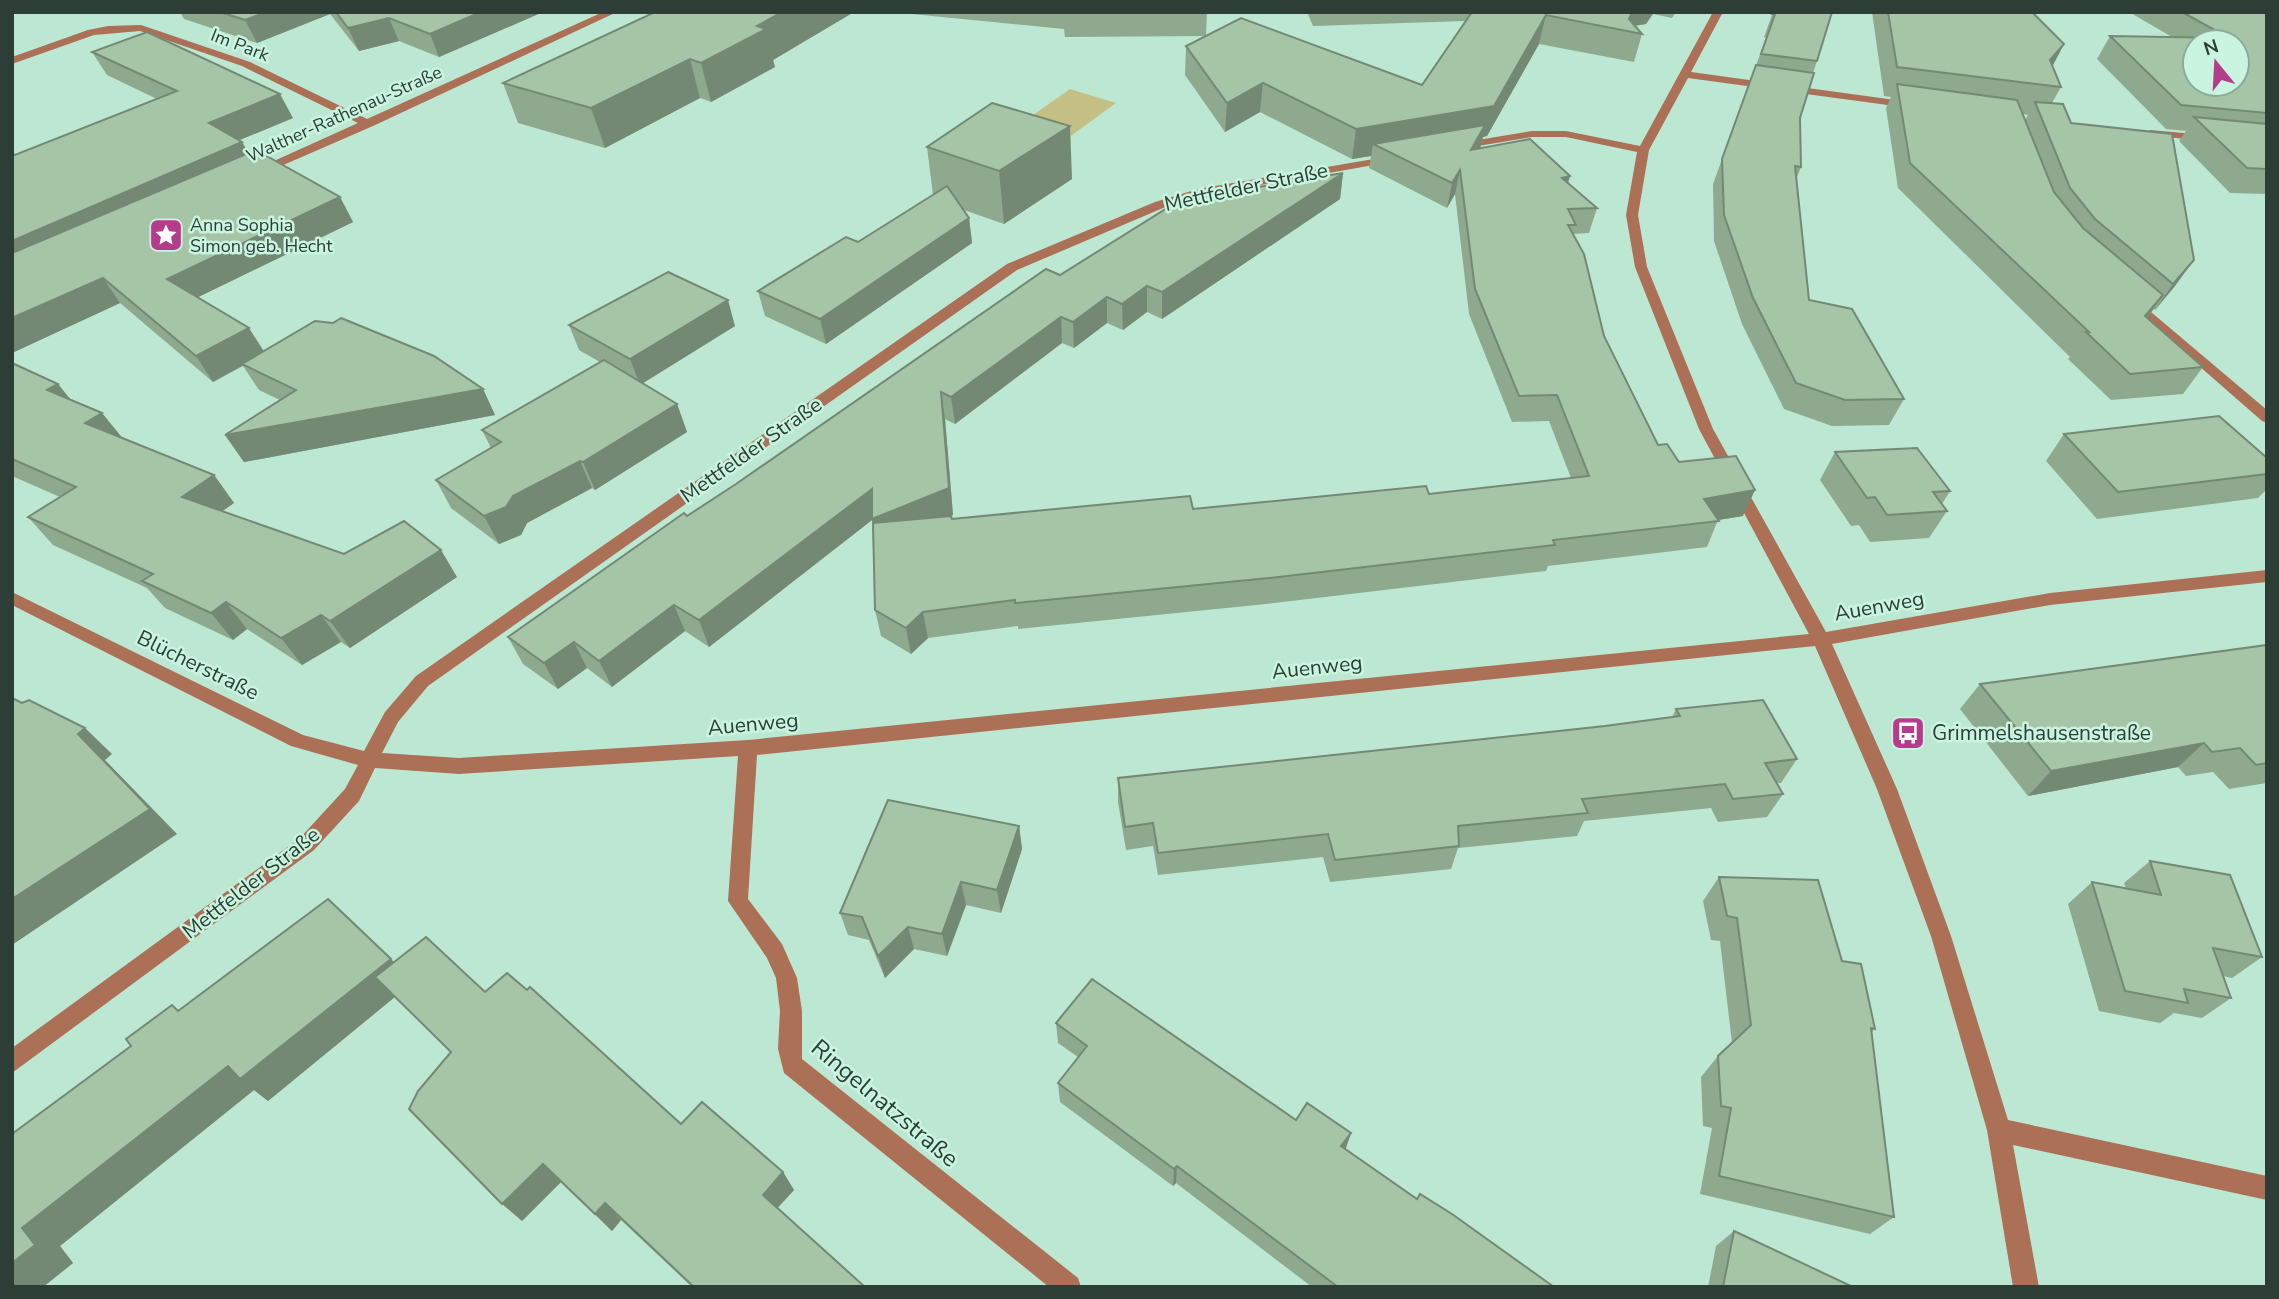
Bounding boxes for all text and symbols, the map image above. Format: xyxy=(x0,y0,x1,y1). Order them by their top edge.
street label: Im Park xyxy=(207,23,274,67)
north arrow xyxy=(2181,28,2251,98)
text: N xyxy=(2200,33,2222,62)
street label: Walther-Rathenau-Straße xyxy=(242,60,446,168)
street label: Mettfelder Straße xyxy=(1162,156,1330,218)
place label: Anna Sophia Simon geb. Hecht xyxy=(190,213,333,258)
place icon: Anna Sophia Simon geb. Hecht xyxy=(147,216,185,254)
street label: Mettfelder Straße xyxy=(675,391,827,509)
street label: Auenweg xyxy=(1832,584,1926,628)
street label: Blücherstraße xyxy=(132,623,264,707)
street label: Auenweg xyxy=(1270,648,1364,686)
street label: Auenweg xyxy=(706,706,800,742)
bus stop icon: Grimmelshausenstraße xyxy=(1889,714,1927,752)
place label: Grimmelshausenstraße xyxy=(1932,719,2151,747)
street label: Mettfelder Straße xyxy=(177,821,325,945)
street label: Ringelnatzstraße xyxy=(804,1032,966,1174)

